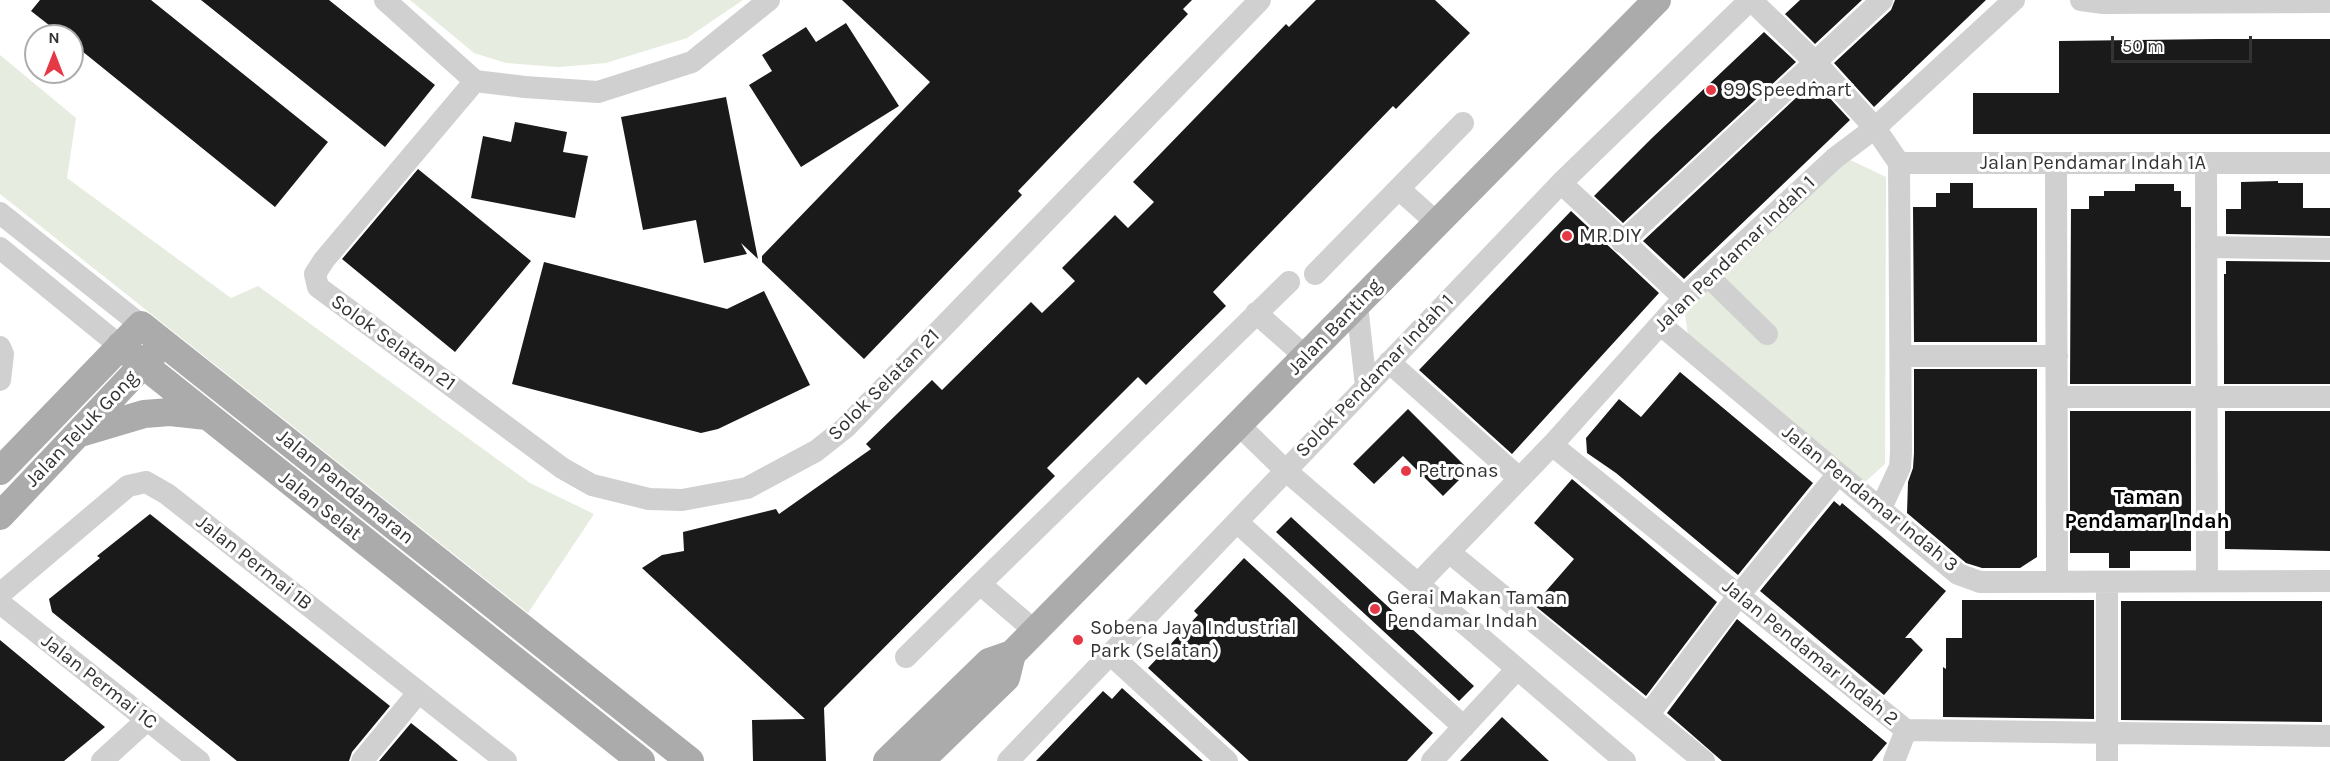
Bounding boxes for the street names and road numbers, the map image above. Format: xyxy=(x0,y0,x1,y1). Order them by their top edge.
street label: Jalan Pendamar Indah 1A xyxy=(1980,151,2206,175)
street label: Jalan Pendamar Indah 1 xyxy=(1650,171,1820,337)
street label: Jalan Banting xyxy=(1283,274,1387,380)
street label: Solok Pendamar Indah 1 xyxy=(1291,289,1459,463)
street label: Solok Selatan 21 xyxy=(326,290,460,396)
street label: Solok Selatan 21 xyxy=(823,324,945,446)
street label: Jalan Teluk Gong xyxy=(21,366,143,492)
street label: Jalan Pendamar Indah 3 xyxy=(1777,421,1963,577)
street label: Jalan Pandamaran xyxy=(272,424,418,550)
street label: Jalan Selat xyxy=(274,466,366,546)
street label: Jalan Permai 1B xyxy=(191,510,317,616)
street label: Jalan Pendamar Indah 2 xyxy=(1717,575,1903,731)
street label: Jalan Permai 1C xyxy=(36,629,162,735)

